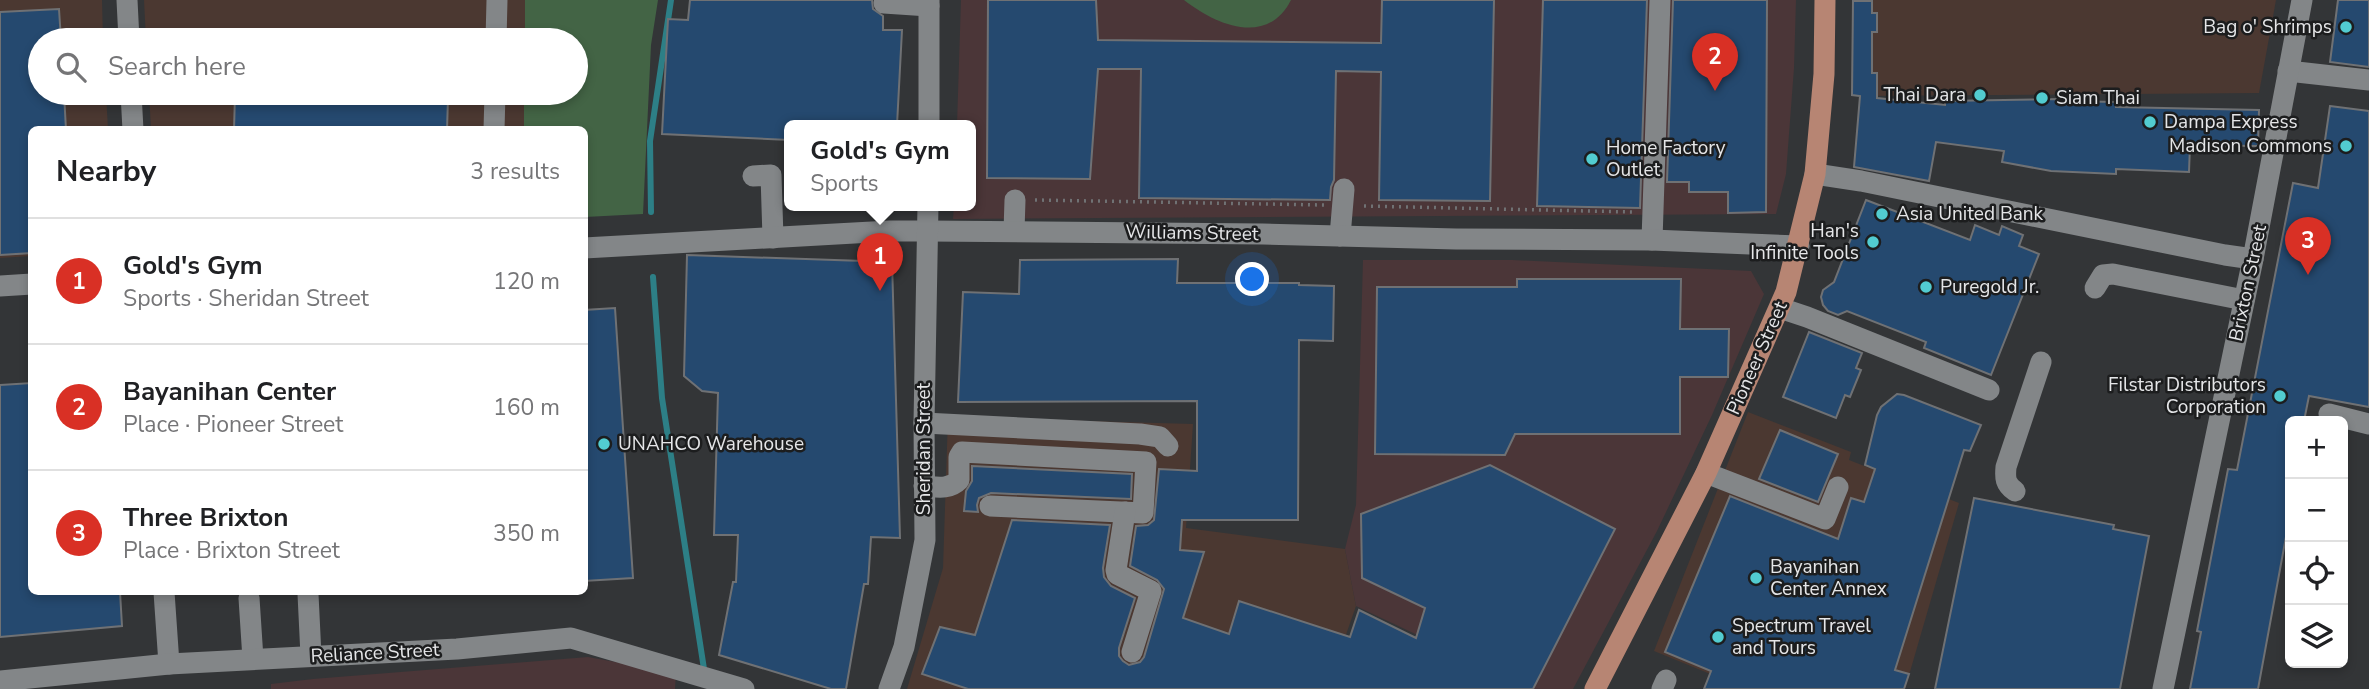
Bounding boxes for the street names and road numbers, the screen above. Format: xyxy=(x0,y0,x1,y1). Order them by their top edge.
street label: Williams Street xyxy=(1125,219,1259,247)
street label: Brixton Street xyxy=(2223,222,2273,344)
street label: Pioneer Street xyxy=(1720,297,1794,419)
street label: Sheridan Street xyxy=(911,382,937,515)
street label: Reliance Street xyxy=(310,637,440,669)

